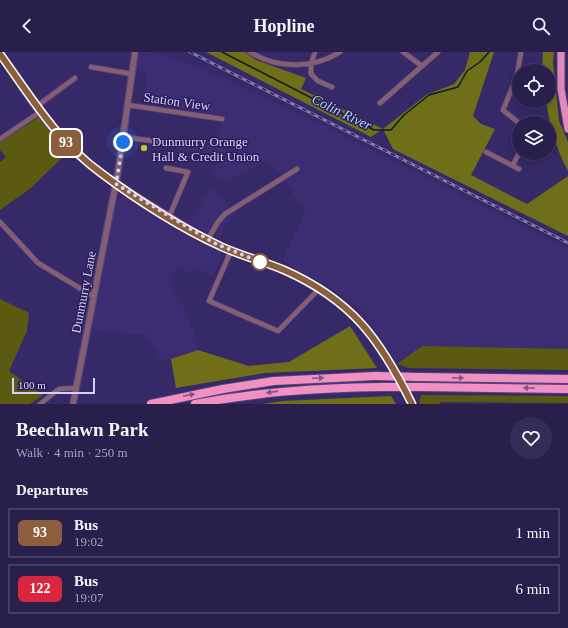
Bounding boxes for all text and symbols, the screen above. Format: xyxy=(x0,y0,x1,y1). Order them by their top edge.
icon: back xyxy=(16,15,38,37)
icon: search xyxy=(530,15,552,37)
text: Hopline xyxy=(253,16,315,36)
map controls xyxy=(512,64,556,160)
button: locate xyxy=(512,64,556,108)
street label: Station View xyxy=(143,89,212,114)
water label: Colin River xyxy=(309,91,375,134)
button: layers xyxy=(512,116,556,160)
line badge: 93 xyxy=(48,130,84,156)
your location xyxy=(113,132,133,152)
place label: Dunmurry Orange Hall & Credit Union xyxy=(152,134,260,164)
text: 93 xyxy=(59,135,73,150)
marker: Dunmurry Orange Hall & Credit Union xyxy=(139,143,149,153)
street label: Dunmurry Lane xyxy=(68,250,99,334)
unlabelled marker xyxy=(251,253,269,271)
one-way arrow xyxy=(312,375,325,381)
one-way arrow xyxy=(452,375,465,381)
scale bar xyxy=(12,376,95,395)
text: 100 m xyxy=(18,379,46,391)
one-way arrow xyxy=(522,385,535,391)
one-way arrow xyxy=(266,389,278,395)
one-way arrow xyxy=(183,392,195,398)
button: heart xyxy=(510,417,552,459)
text: Beechlawn Park xyxy=(16,419,148,440)
text: Walk · 4 min · 250 m xyxy=(16,445,128,460)
text: Departures xyxy=(16,482,88,498)
text: Bus xyxy=(74,517,98,533)
text: 93 xyxy=(33,525,47,540)
text: 1 min xyxy=(515,525,550,541)
text: 19:02 xyxy=(74,534,104,549)
text: Bus xyxy=(74,573,98,589)
text: 122 xyxy=(30,581,51,596)
text: 6 min xyxy=(515,581,550,597)
text: 19:07 xyxy=(74,590,104,605)

